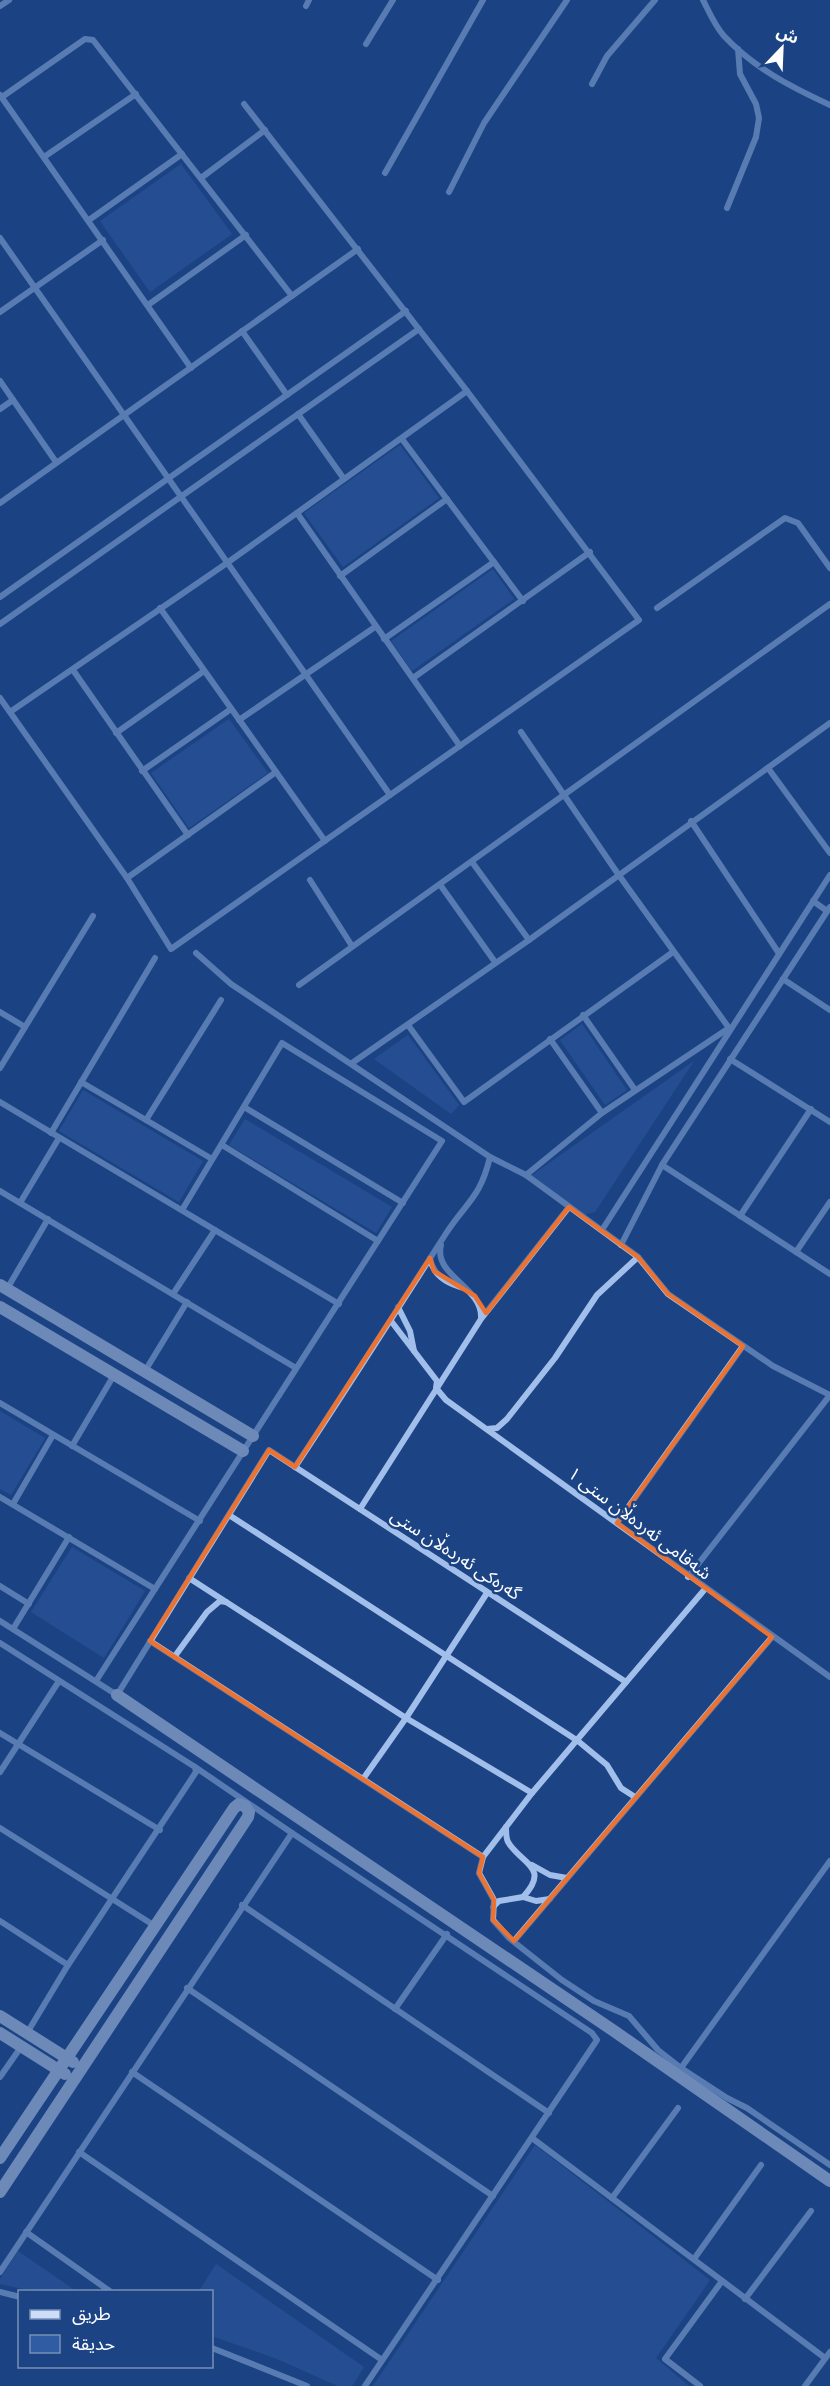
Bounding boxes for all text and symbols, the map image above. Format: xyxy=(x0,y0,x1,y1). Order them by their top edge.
north arrow xyxy=(752,18,812,78)
text: ش xyxy=(774,22,802,48)
street label: شەقامی ئەردەڵان ستی ١ xyxy=(564,1461,717,1585)
street label: گەرەکی ئەردەڵان ستی xyxy=(387,1502,527,1605)
legend xyxy=(18,2290,213,2368)
text: طريق xyxy=(72,2303,111,2325)
text: حديقة xyxy=(72,2333,115,2354)

